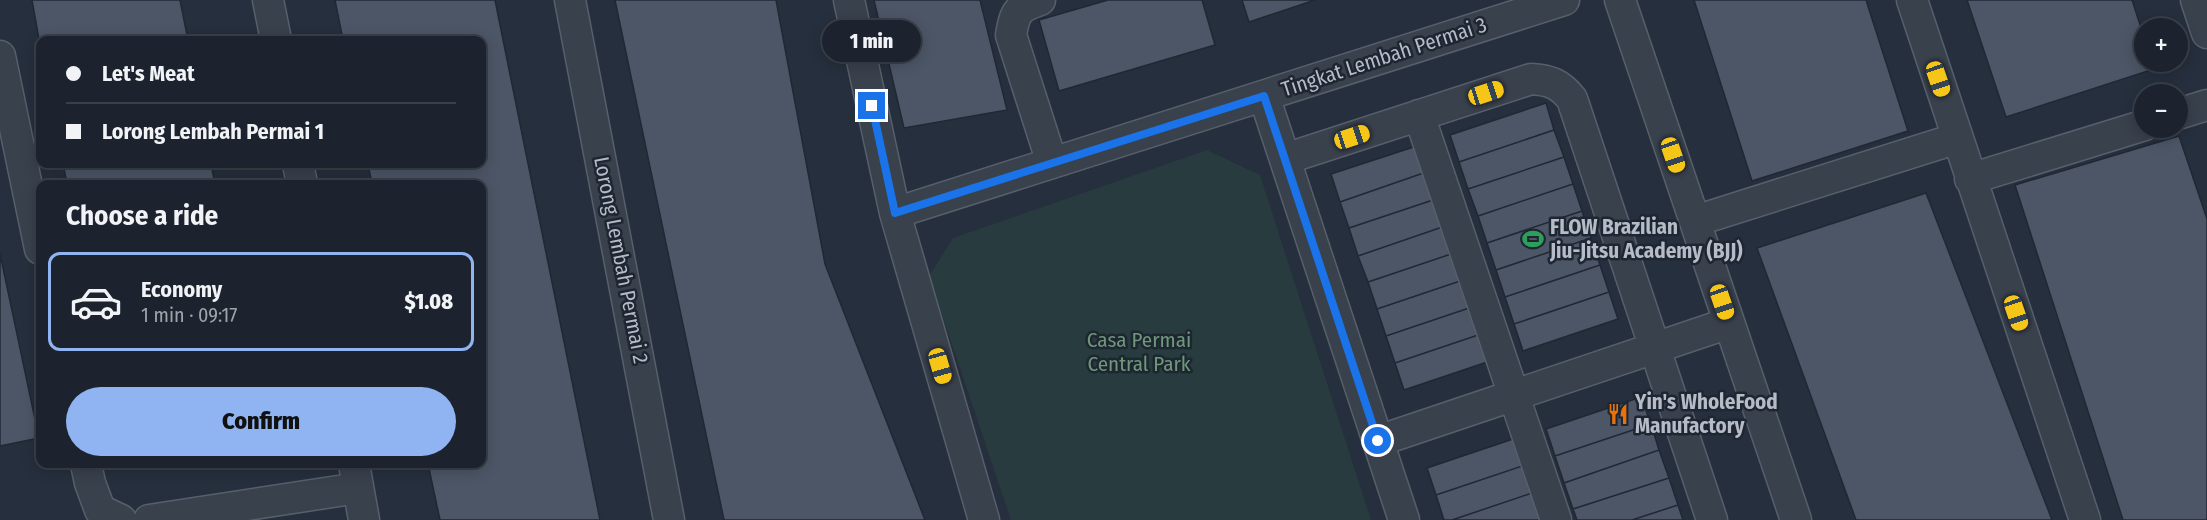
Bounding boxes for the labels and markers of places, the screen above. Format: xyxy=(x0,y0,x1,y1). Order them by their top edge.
place label: FLOW Brazilian Jiu-Jitsu Academy (BJJ) xyxy=(1549,214,1743,264)
sports icon: FLOW Brazilian Jiu-Jitsu Academy (BJJ) xyxy=(1521,227,1545,251)
place label: Yin's WholeFood Manufactory xyxy=(1634,389,1778,439)
restaurant icon: Yin's WholeFood Manufactory xyxy=(1606,402,1630,426)

